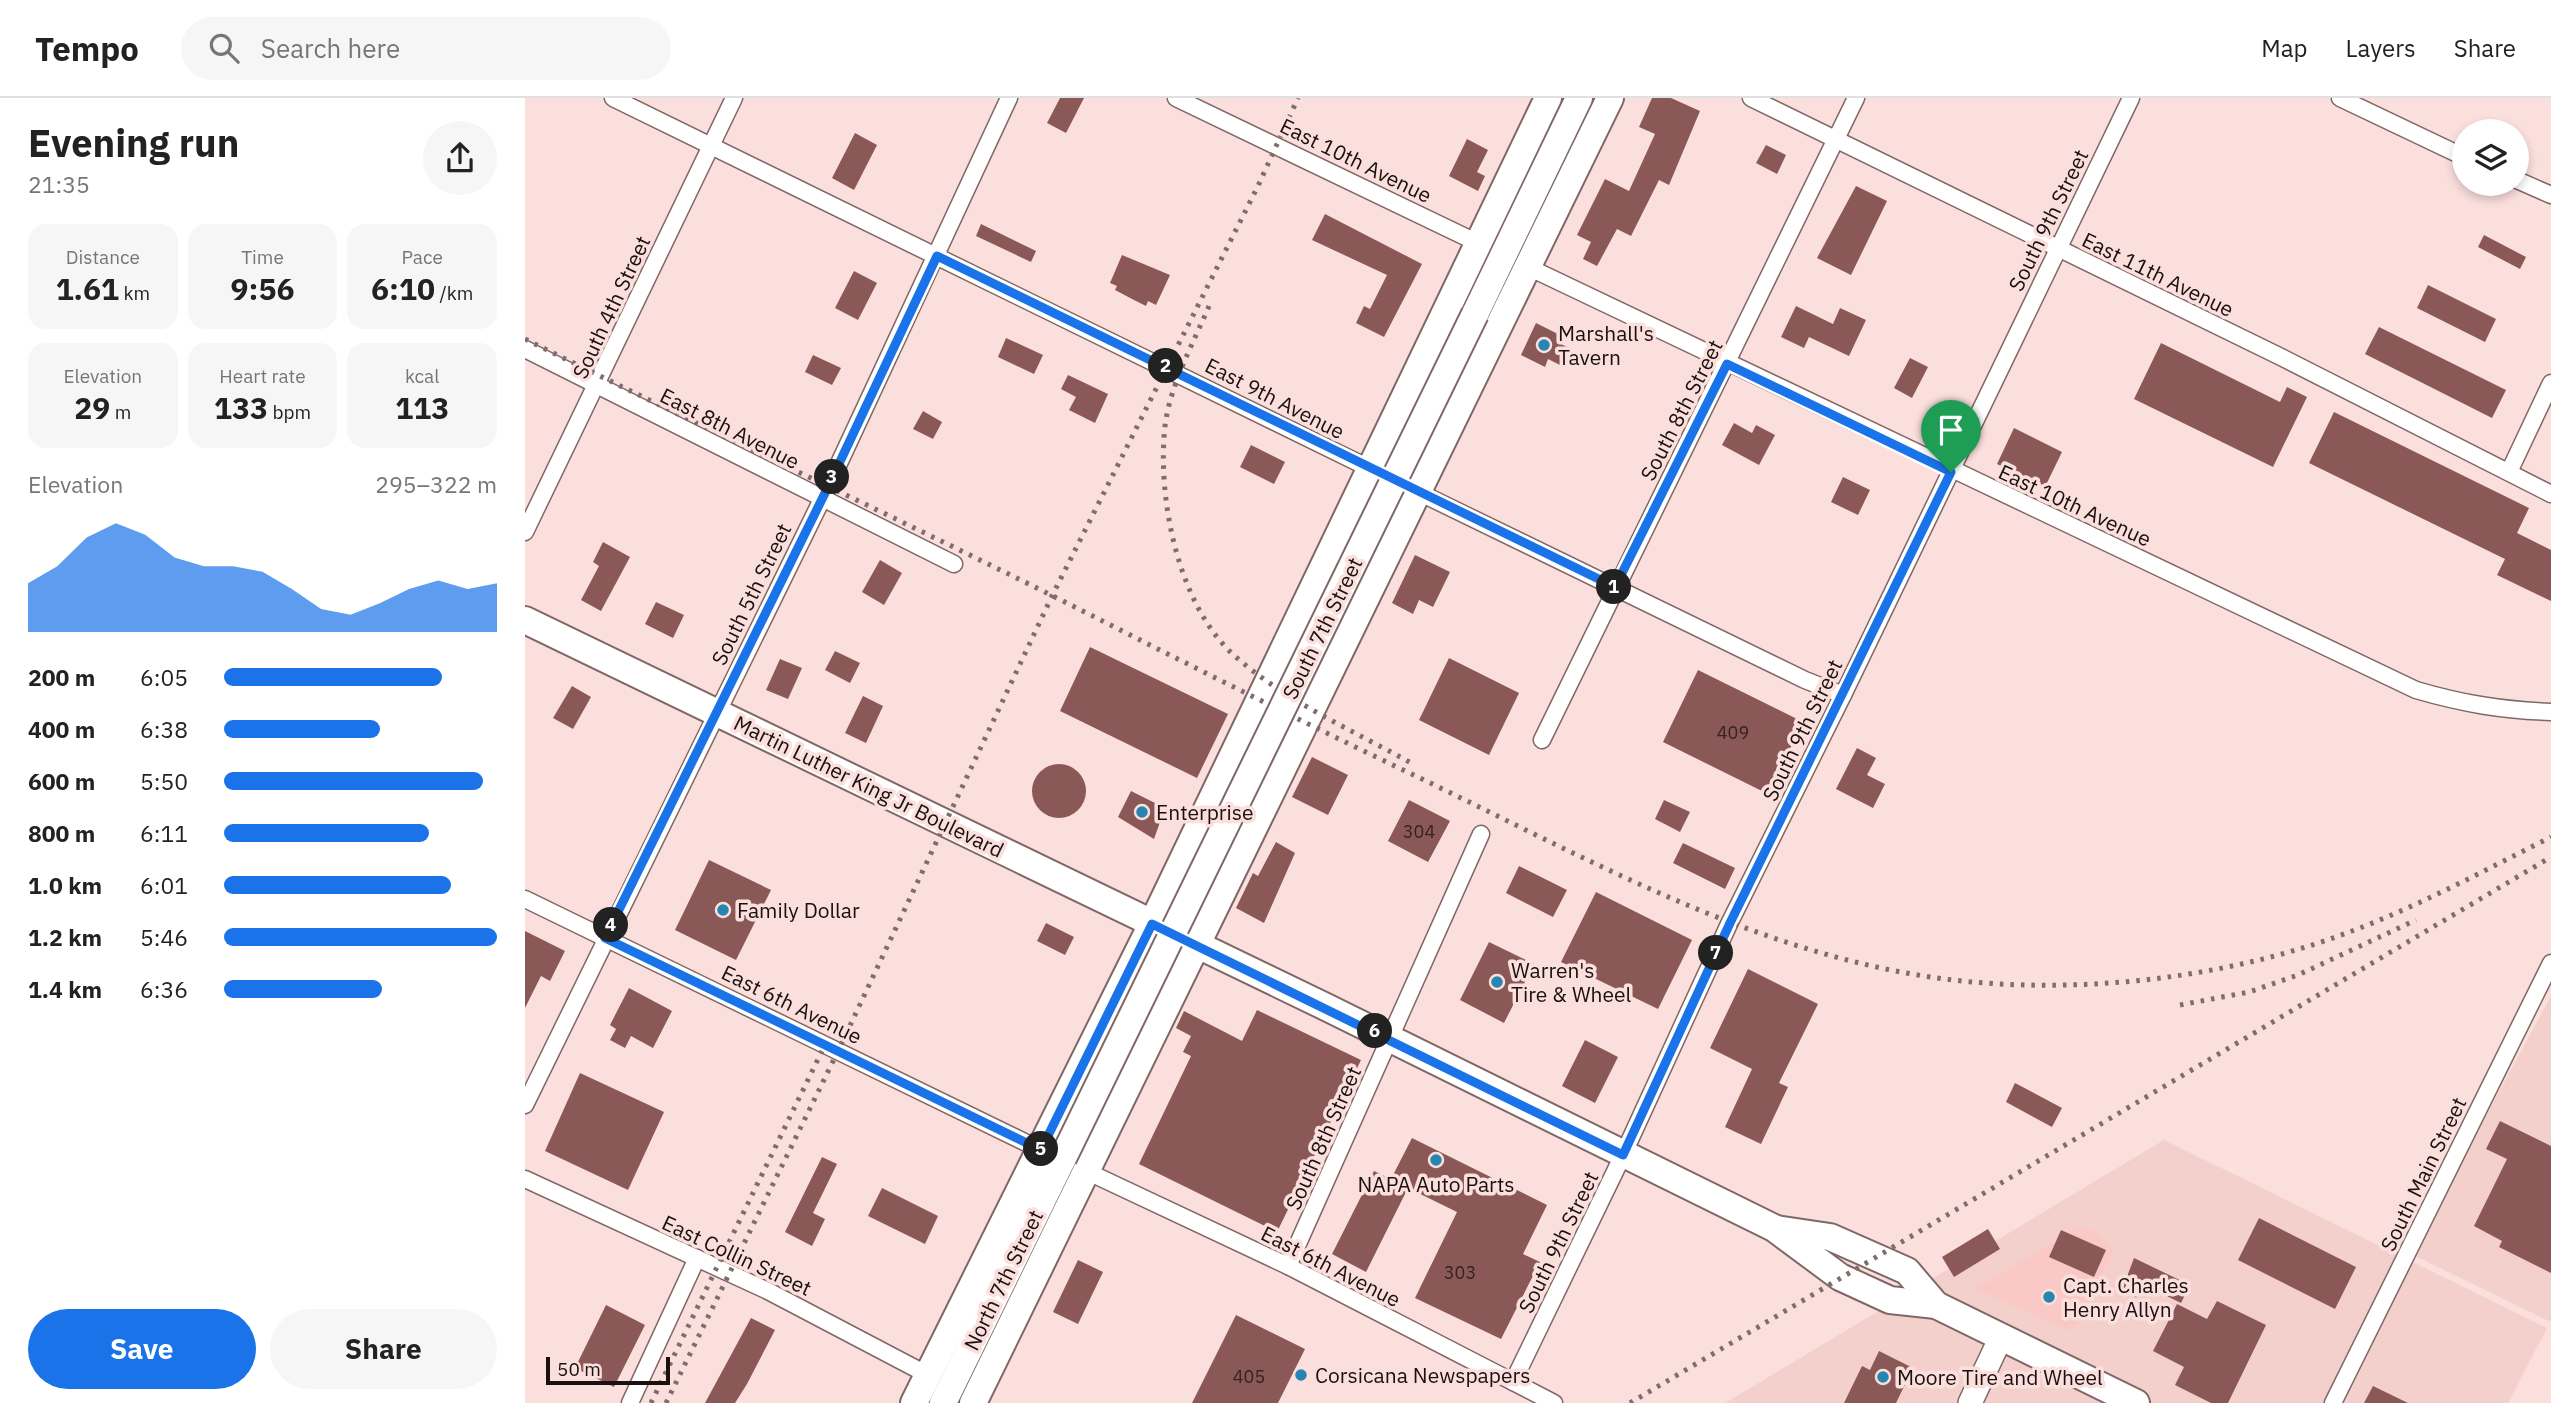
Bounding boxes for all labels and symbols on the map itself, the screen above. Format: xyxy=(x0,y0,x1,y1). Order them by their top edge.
street label: East 10th Avenue xyxy=(1276,111,1436,209)
street label: South 9th Street xyxy=(2002,144,2094,296)
street label: East 11th Avenue xyxy=(2078,225,2238,323)
street label: South 4th Street xyxy=(566,231,656,383)
place label: Marshall's Tavern xyxy=(1558,319,1654,371)
street label: South 8th Street xyxy=(1633,335,1729,485)
marker: Marshall's Tavern xyxy=(1536,337,1552,353)
pin: 2 xyxy=(1149,348,1183,384)
street label: East 9th Avenue xyxy=(1201,351,1349,445)
street label: East 8th Avenue xyxy=(656,381,804,475)
pin xyxy=(1921,400,1981,472)
street label: East 10th Avenue xyxy=(1994,457,2156,553)
pin: 3 xyxy=(815,460,849,494)
street label: South 5th Street xyxy=(705,518,797,670)
street label: South 7th Street xyxy=(1276,552,1368,704)
pin: 1 xyxy=(1597,570,1631,604)
street label: South 9th Street xyxy=(1756,654,1848,806)
street label: Martin Luther King Jr Boulevard xyxy=(729,708,1009,864)
house number: 409 xyxy=(1717,721,1749,744)
place label: Enterprise xyxy=(1156,798,1254,826)
marker: Enterprise xyxy=(1134,804,1150,820)
house number: 304 xyxy=(1403,820,1435,843)
place label: Family Dollar xyxy=(737,896,860,924)
marker: Family Dollar xyxy=(715,902,731,918)
pin: 4 xyxy=(593,908,629,942)
pin: 7 xyxy=(1699,936,1733,970)
place label: Warren's Tire & Wheel xyxy=(1511,956,1632,1008)
street label: East 6th Avenue xyxy=(717,958,867,1050)
marker: Warren's Tire & Wheel xyxy=(1489,974,1505,990)
pin: 6 xyxy=(1357,1014,1393,1048)
street label: South 8th Street xyxy=(1279,1062,1367,1214)
street label: South Main Street xyxy=(2374,1092,2472,1256)
pin: 5 xyxy=(1023,1132,1059,1166)
marker: NAPA Auto Parts xyxy=(1428,1152,1444,1168)
street label: South 9th Street xyxy=(1512,1166,1604,1318)
place label: NAPA Auto Parts xyxy=(1357,1170,1515,1198)
street label: North 7th Street xyxy=(957,1205,1049,1355)
street label: East Collin Street xyxy=(658,1208,816,1302)
street label: East 6th Avenue xyxy=(1257,1219,1405,1313)
house number: 303 xyxy=(1444,1261,1476,1284)
place label: Capt. Charles Henry Allyn xyxy=(2063,1271,2189,1323)
marker: Capt. Charles Henry Allyn xyxy=(2041,1289,2057,1305)
scale bar xyxy=(546,1354,670,1386)
place label: Corsicana Newspapers xyxy=(1315,1361,1530,1389)
place label: Moore Tire and Wheel xyxy=(1897,1363,2103,1391)
house number: 405 xyxy=(1233,1365,1265,1388)
marker: Corsicana Newspapers xyxy=(1293,1367,1309,1383)
marker: Moore Tire and Wheel xyxy=(1875,1369,1891,1385)

